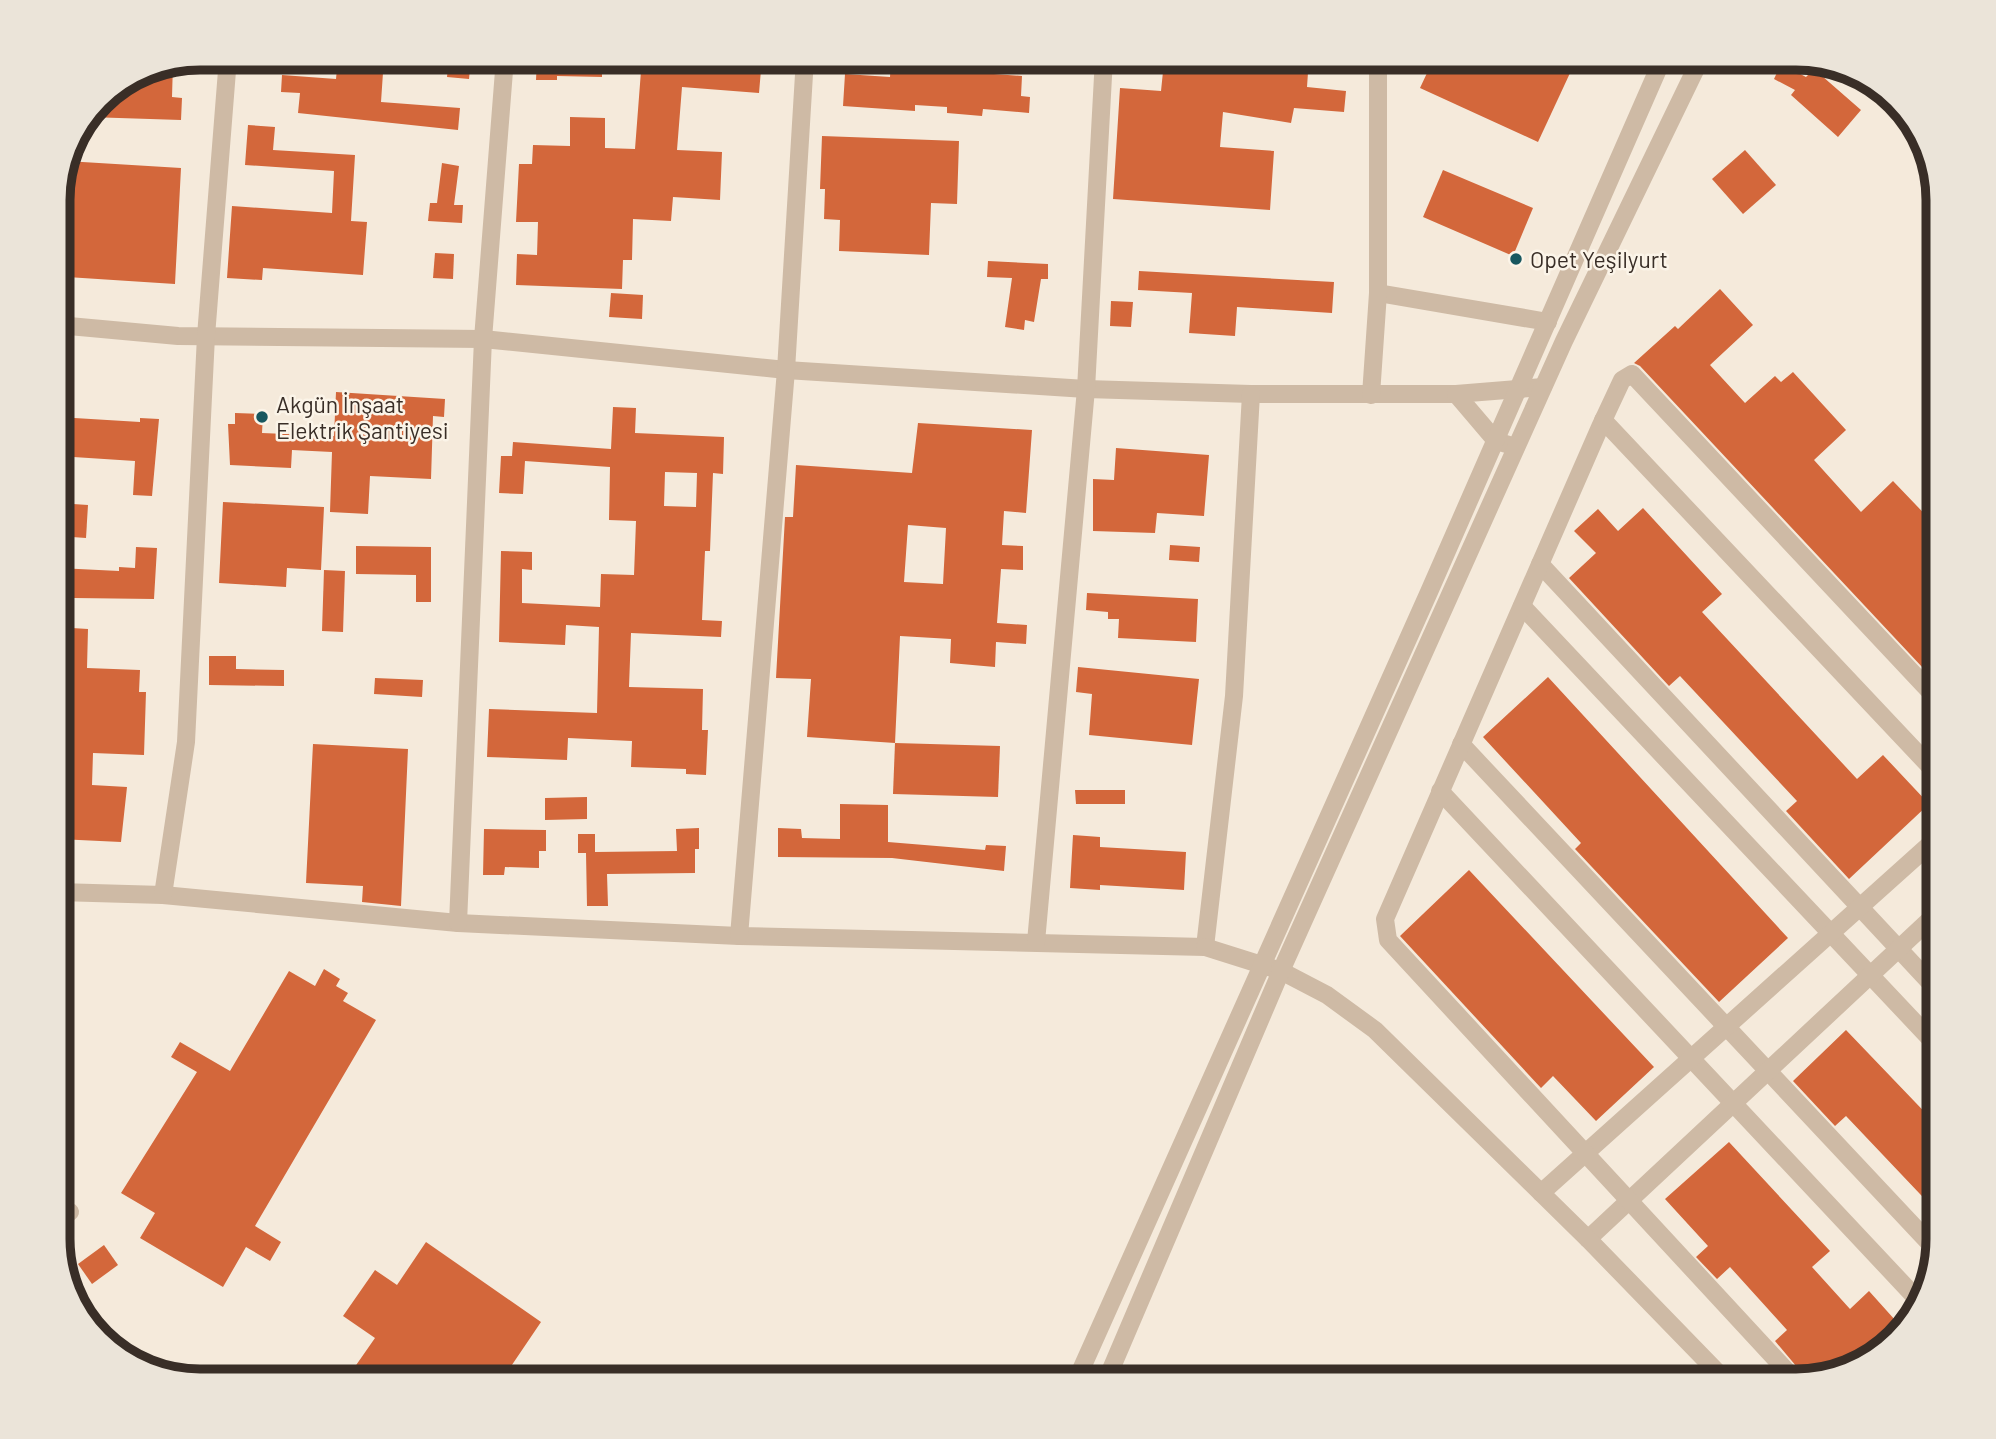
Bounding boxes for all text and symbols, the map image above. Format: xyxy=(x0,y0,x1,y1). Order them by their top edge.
place label: Opet Yeşilyurt xyxy=(1530,245,1668,273)
marker: Opet Yeşilyurt xyxy=(1508,251,1524,267)
place label: Akgün İnşaat Elektrik Şantiyesi xyxy=(276,390,449,444)
marker: Akgün İnşaat Elektrik Şantiyesi xyxy=(254,409,270,425)

